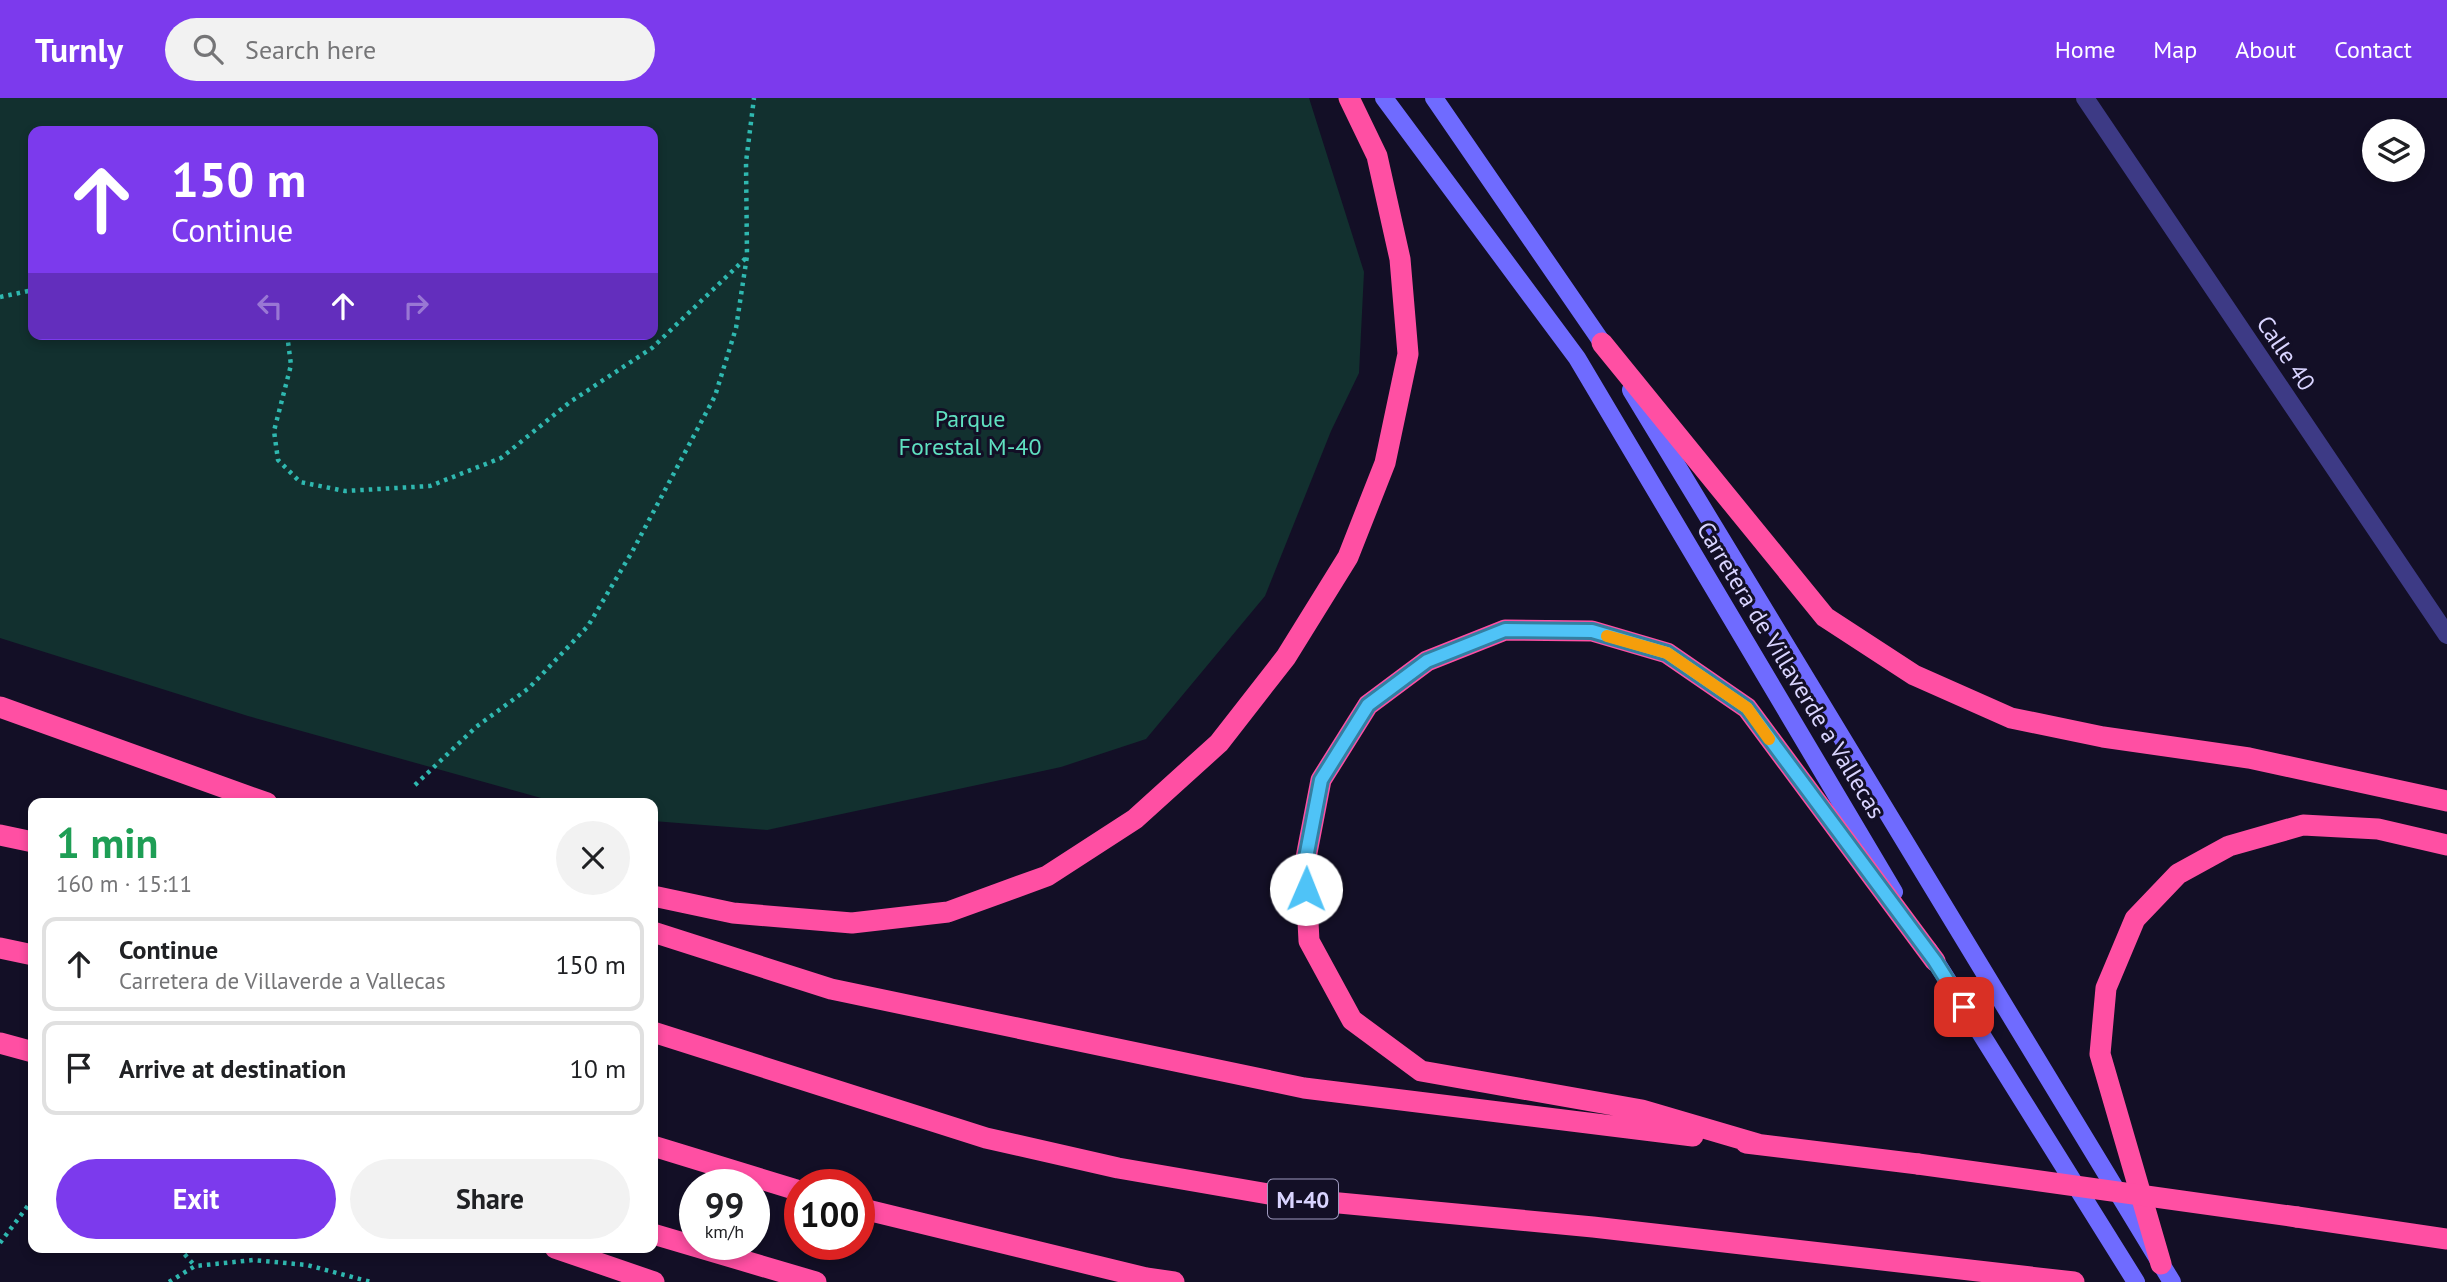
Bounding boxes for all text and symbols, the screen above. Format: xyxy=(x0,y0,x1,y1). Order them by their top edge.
search box xyxy=(165,18,655,81)
text: Turnly xyxy=(35,28,123,71)
icon: search xyxy=(189,30,227,68)
text: Search here xyxy=(245,33,376,66)
text: Home xyxy=(2055,34,2115,65)
text: Map xyxy=(2153,34,2197,65)
text: About xyxy=(2235,34,2296,65)
text: Contact xyxy=(2334,34,2412,65)
map controls xyxy=(2362,119,2425,182)
button: layers xyxy=(2362,119,2425,182)
text: 150 m xyxy=(171,147,306,211)
icon: ahead xyxy=(56,154,147,245)
text: Continue xyxy=(171,209,293,251)
icon: left xyxy=(251,287,289,325)
icon: ahead xyxy=(324,287,362,325)
icon: right xyxy=(397,287,435,325)
street label: Calle 40 xyxy=(2250,310,2322,396)
park label: Parque Forestal M-40 xyxy=(899,403,1041,462)
street label: Carretera de Villaverde a Vallecas xyxy=(1690,516,1892,824)
text: 1 min xyxy=(56,815,158,870)
button: close xyxy=(556,821,630,895)
position arrow xyxy=(1269,852,1343,926)
text: 160 m · 15:11 xyxy=(56,869,192,898)
text: Continue xyxy=(119,933,218,966)
icon: ahead xyxy=(60,945,98,983)
text: 150 m xyxy=(555,948,626,981)
text: Carretera de Villaverde a Vallecas xyxy=(119,966,446,995)
pin xyxy=(1934,977,1994,1037)
icon: arrive xyxy=(1945,988,1983,1026)
icon: arrive xyxy=(60,1049,98,1087)
text: Arrive at destination xyxy=(119,1052,346,1085)
text: 10 m xyxy=(570,1052,626,1085)
button: Exit xyxy=(56,1159,336,1239)
button: Share xyxy=(350,1159,630,1239)
speed limit sign: 100 xyxy=(784,1169,875,1260)
road number: M-40 xyxy=(1268,1180,1338,1218)
text: 99 xyxy=(705,1182,744,1228)
text: km/h xyxy=(705,1220,744,1243)

